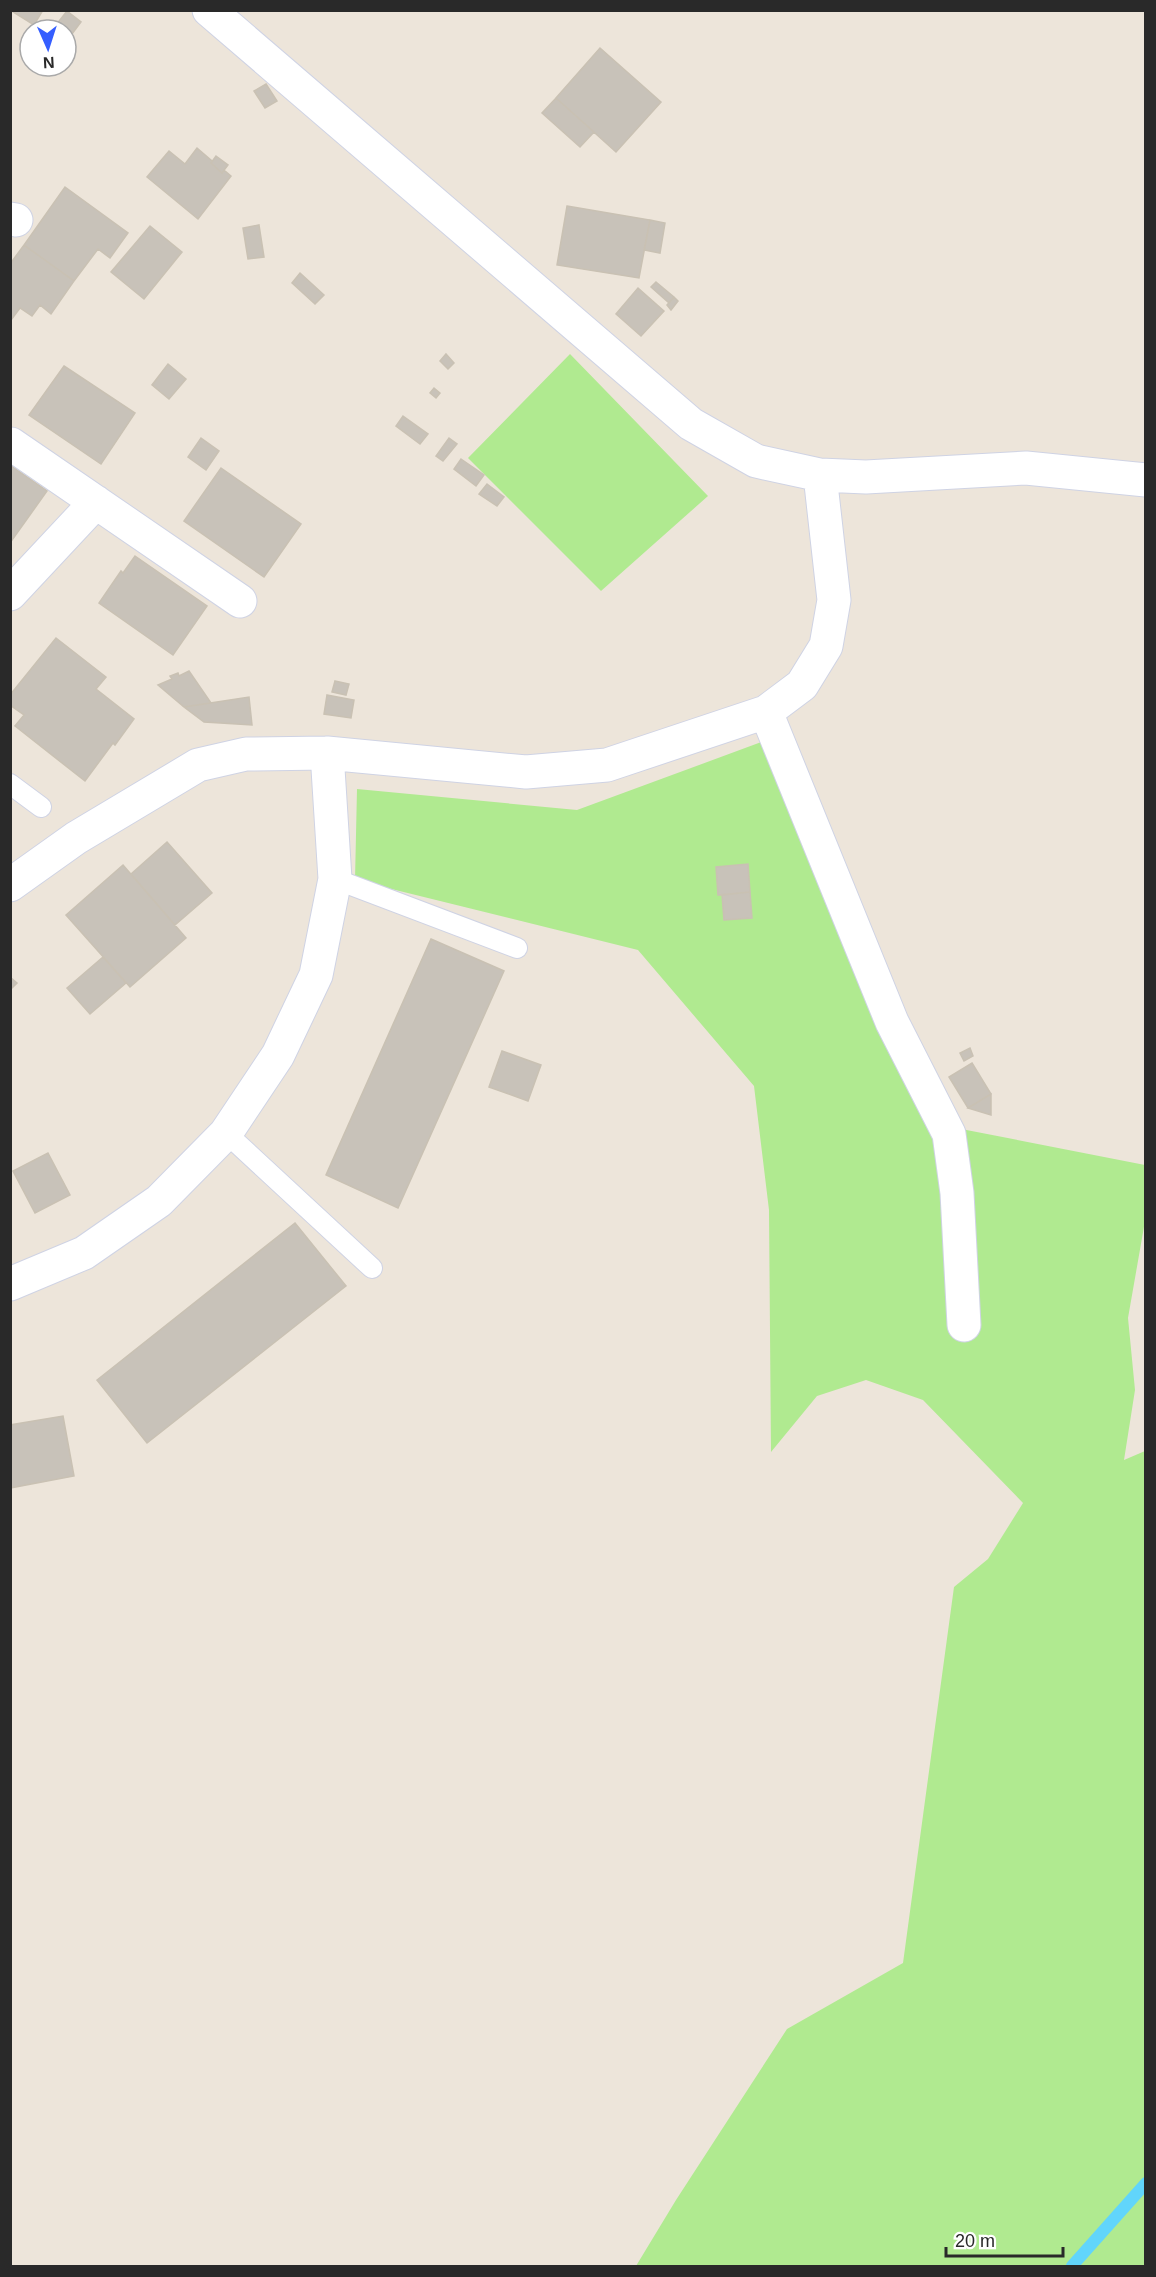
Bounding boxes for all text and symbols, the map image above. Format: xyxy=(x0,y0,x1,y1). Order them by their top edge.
north arrow xyxy=(18,18,78,78)
text: N xyxy=(43,54,55,71)
scale bar xyxy=(946,2220,1063,2258)
text: 20 m xyxy=(955,2231,995,2251)

